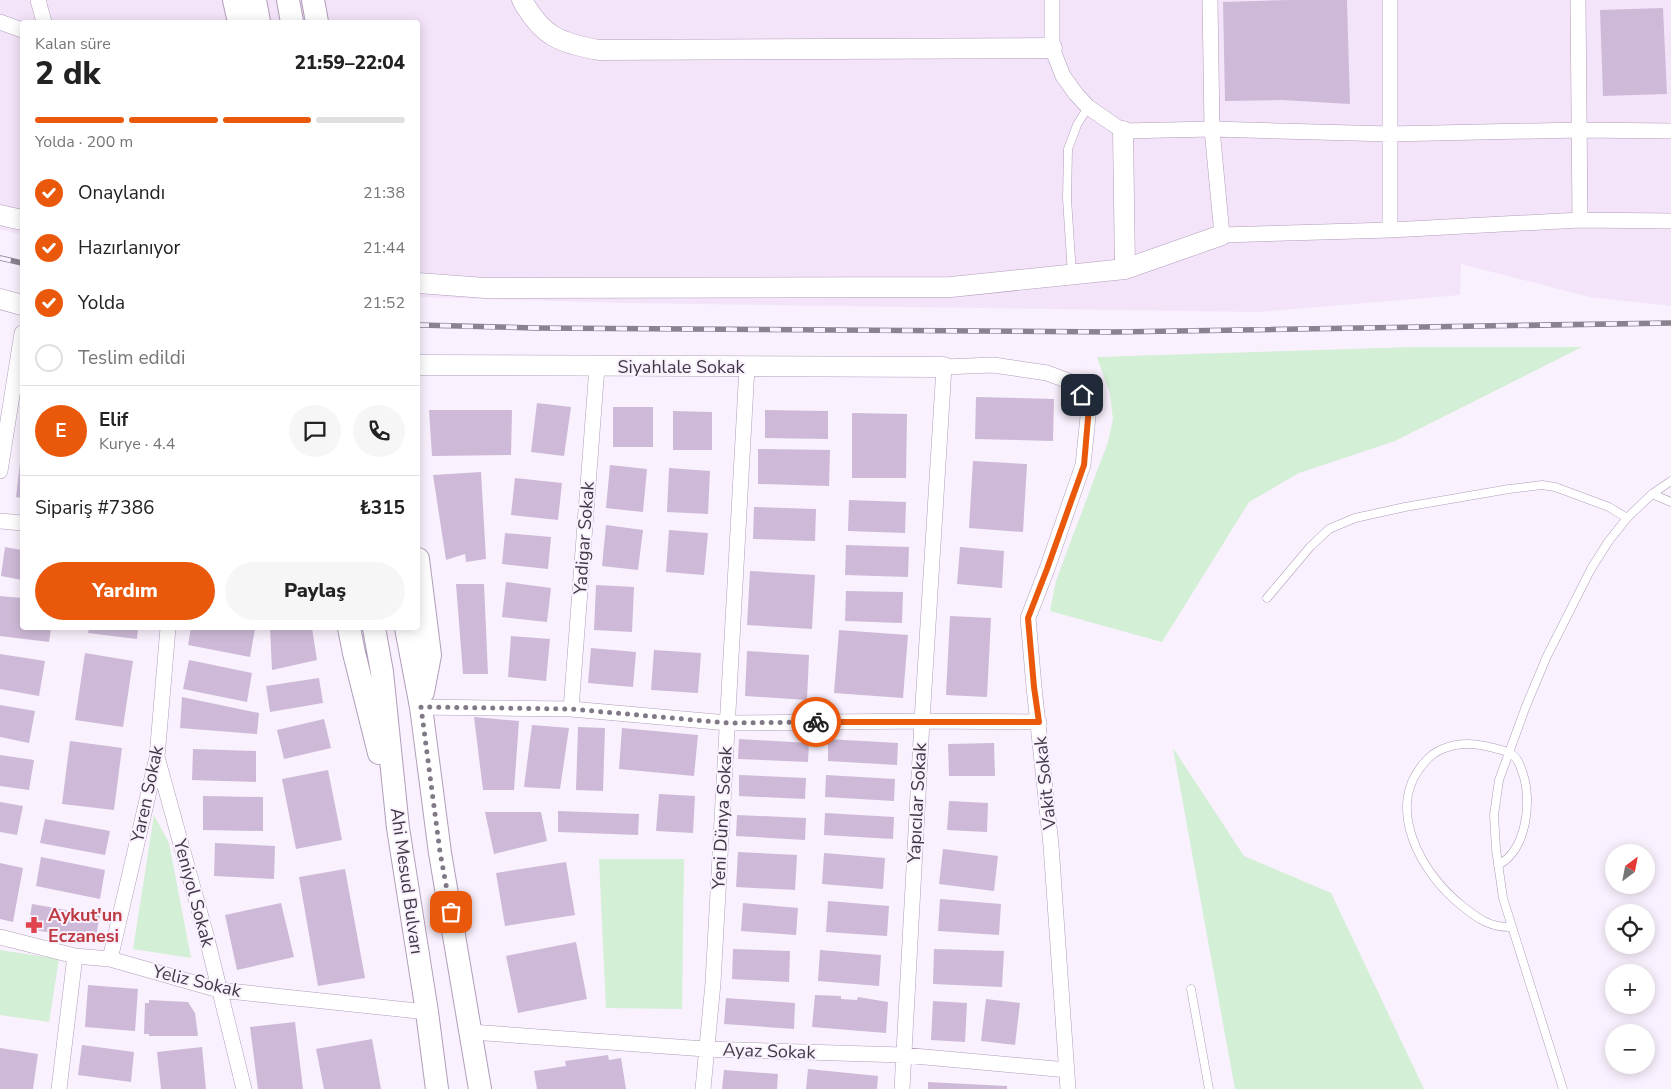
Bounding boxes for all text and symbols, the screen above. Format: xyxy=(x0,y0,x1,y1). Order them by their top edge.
text: Kalan süre xyxy=(35,33,111,55)
text: 21:59–22:04 xyxy=(294,50,405,76)
text: 2 dk xyxy=(35,52,100,95)
text: Yolda · 200 m xyxy=(35,131,133,153)
icon: check xyxy=(35,179,63,207)
text: Onaylandı xyxy=(78,180,165,206)
text: 21:38 xyxy=(363,182,405,204)
icon: check xyxy=(35,234,63,262)
text: Hazırlanıyor xyxy=(78,235,180,261)
text: 21:44 xyxy=(363,237,405,259)
icon: check xyxy=(35,289,63,317)
text: Yolda xyxy=(78,290,125,316)
text: 21:52 xyxy=(363,292,405,314)
text: Teslim edildi xyxy=(78,345,185,371)
street label: Siyahlale Sokak xyxy=(618,355,745,379)
pin xyxy=(1061,374,1103,416)
icon: home xyxy=(1068,381,1096,409)
button: chat xyxy=(289,405,341,457)
button: phone xyxy=(353,405,405,457)
text: Elif xyxy=(99,407,128,433)
text: E xyxy=(55,418,67,444)
text: Kurye · 4.4 xyxy=(99,433,175,455)
street label: Yadigar Sokak xyxy=(568,480,600,596)
text: Sipariş #7386 xyxy=(35,495,154,521)
text: ₺315 xyxy=(359,495,405,521)
button: Yardım xyxy=(35,562,215,620)
button: Paylaş xyxy=(225,562,405,620)
courier xyxy=(791,697,841,747)
icon: bike xyxy=(802,708,830,736)
street label: Vakit Sokak xyxy=(1028,734,1062,832)
street label: Yapıcılar Sokak xyxy=(902,741,932,865)
street label: Yaren Sokak xyxy=(125,743,169,845)
street label: Yeni Dünya Sokak xyxy=(706,745,738,891)
street label: Ahi Mesud Bulvarı xyxy=(385,806,429,956)
street label: Yeniyol Sokak xyxy=(168,835,220,951)
north arrow xyxy=(1605,844,1655,894)
map controls xyxy=(1605,844,1655,1074)
pin xyxy=(430,891,472,933)
icon: bag xyxy=(437,898,465,926)
place label: Aykut'un Eczanesi xyxy=(48,903,123,948)
button: locate xyxy=(1605,904,1655,954)
pharmacy icon: Aykut'un Eczanesi xyxy=(24,915,44,935)
street label: Yeliz Sokak xyxy=(150,959,244,1003)
button: + xyxy=(1605,964,1655,1014)
button: − xyxy=(1605,1024,1655,1074)
street label: Ayaz Sokak xyxy=(722,1037,817,1065)

